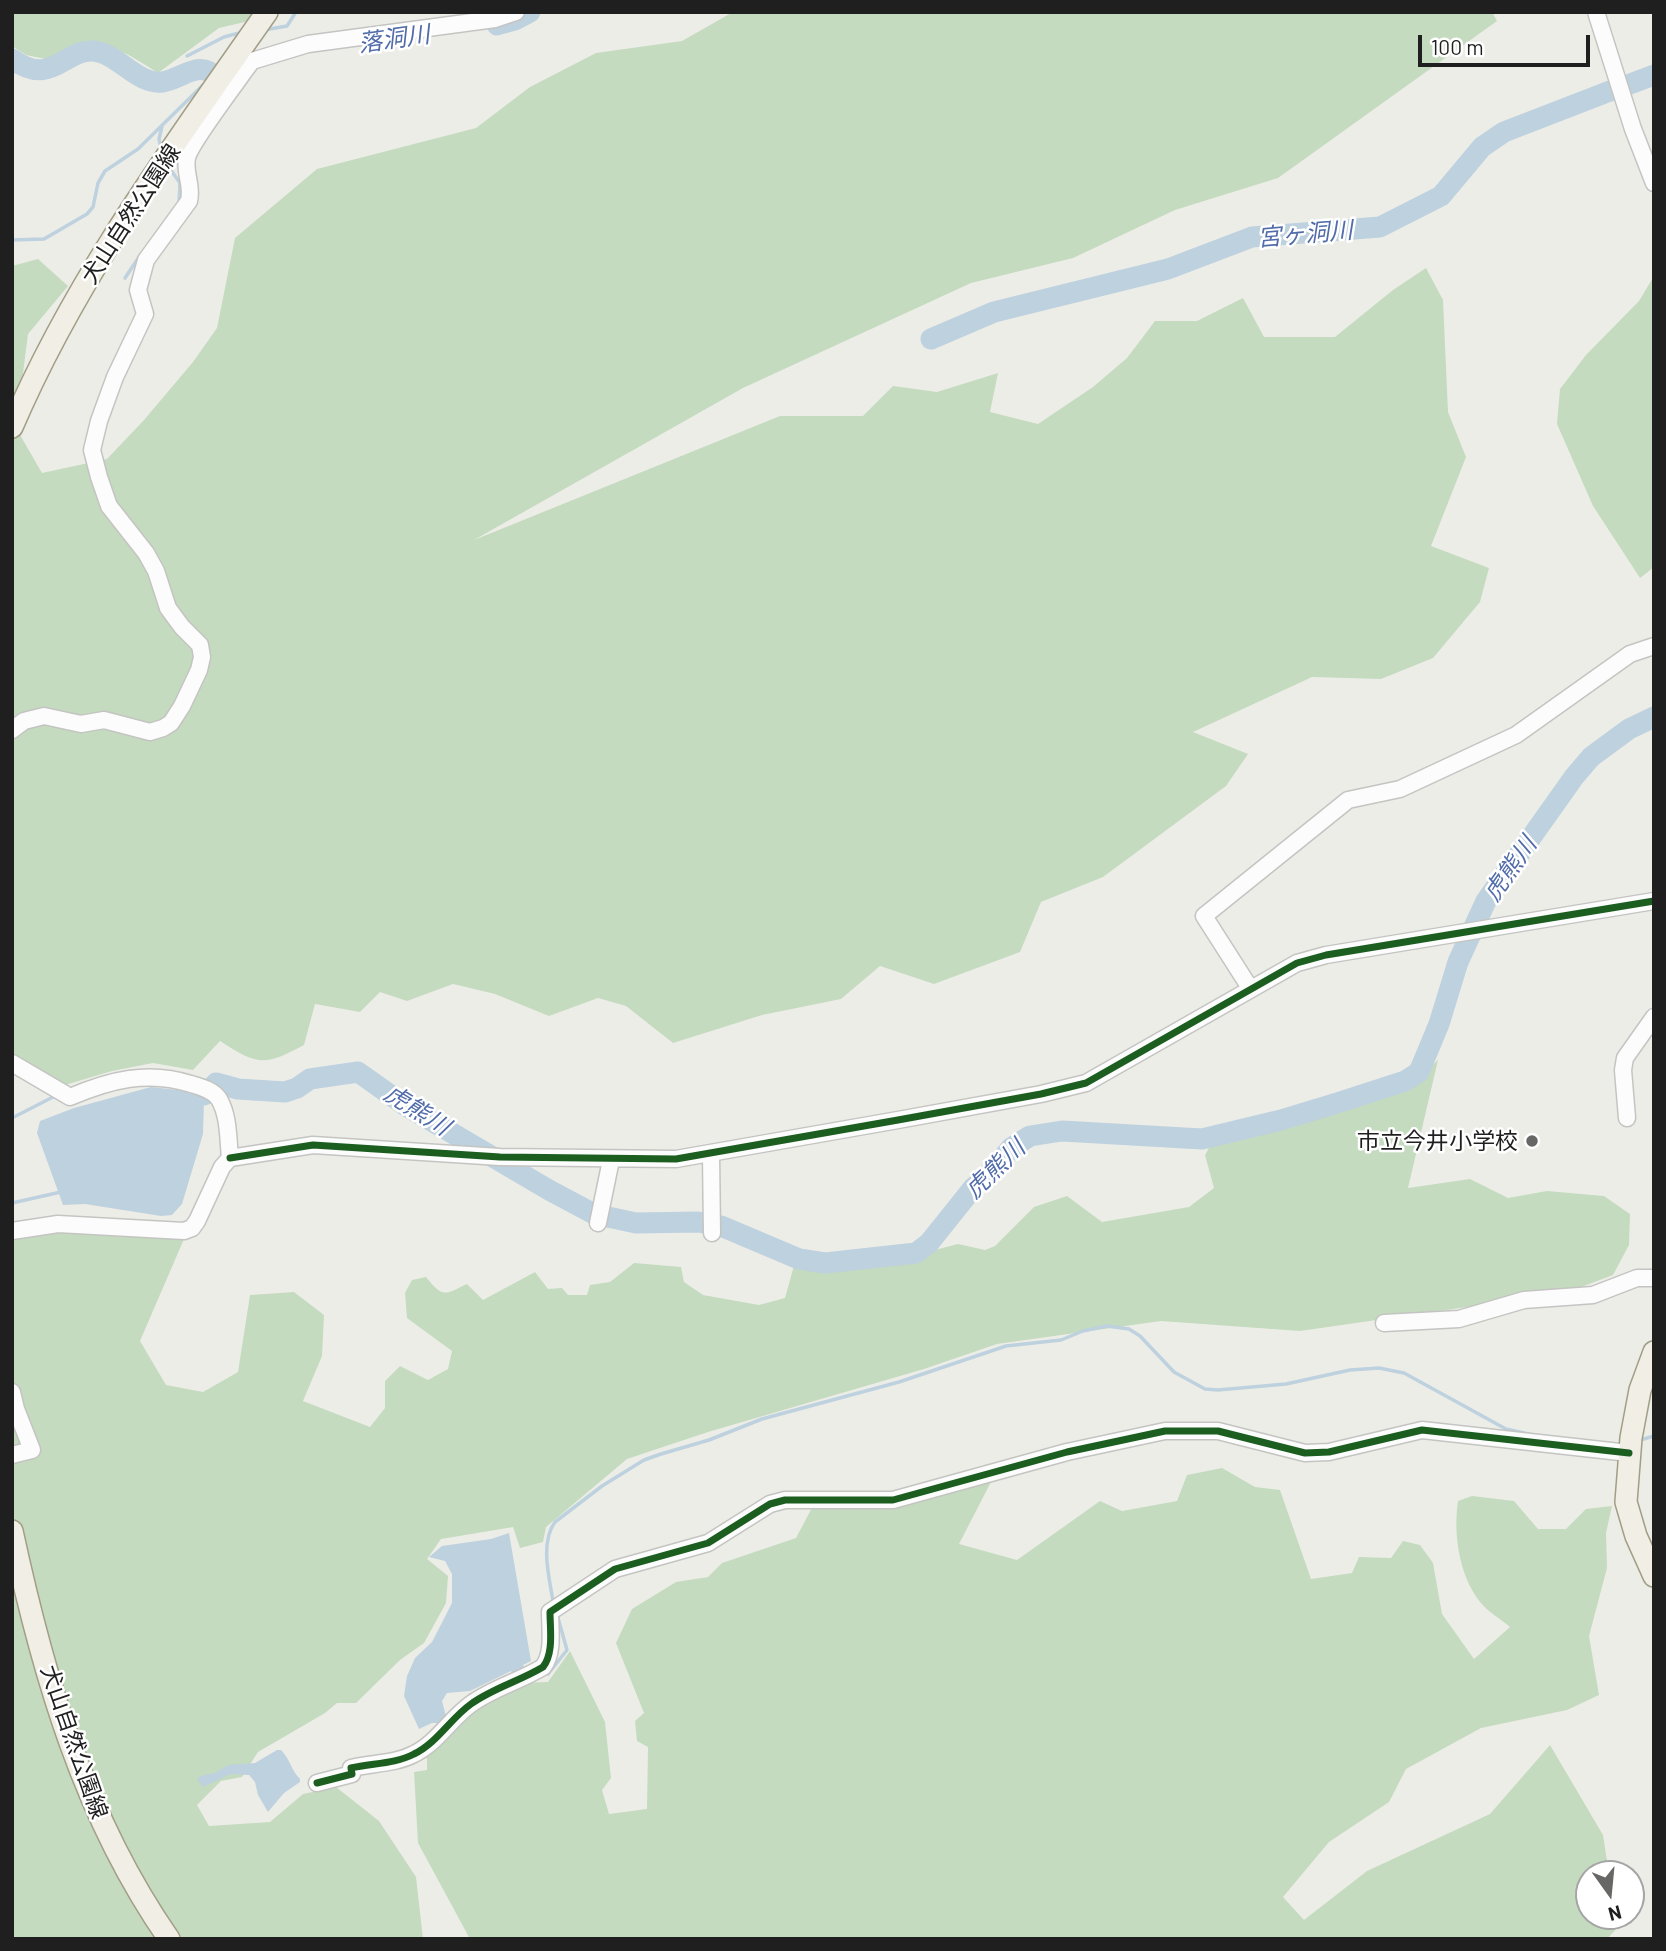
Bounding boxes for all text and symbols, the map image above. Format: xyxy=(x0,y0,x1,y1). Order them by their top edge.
water label: 落洞川 xyxy=(356,20,432,58)
scale bar xyxy=(1421,21,1592,65)
text: 100 m xyxy=(1431,34,1484,59)
street label: 犬山自然公園線 xyxy=(76,139,186,289)
water label: 宮ヶ洞川 xyxy=(1256,215,1354,253)
water label: 虎熊川 xyxy=(1478,831,1542,907)
water label: 虎熊川 xyxy=(379,1079,455,1141)
place label: 市立今井小学校 xyxy=(1357,1127,1518,1155)
marker: 市立今井小学校 xyxy=(1524,1133,1540,1149)
water label: 虎熊川 xyxy=(959,1134,1031,1204)
street label: 犬山自然公園線 xyxy=(35,1661,113,1823)
north arrow xyxy=(1575,1860,1645,1930)
text: N xyxy=(1606,1901,1624,1927)

